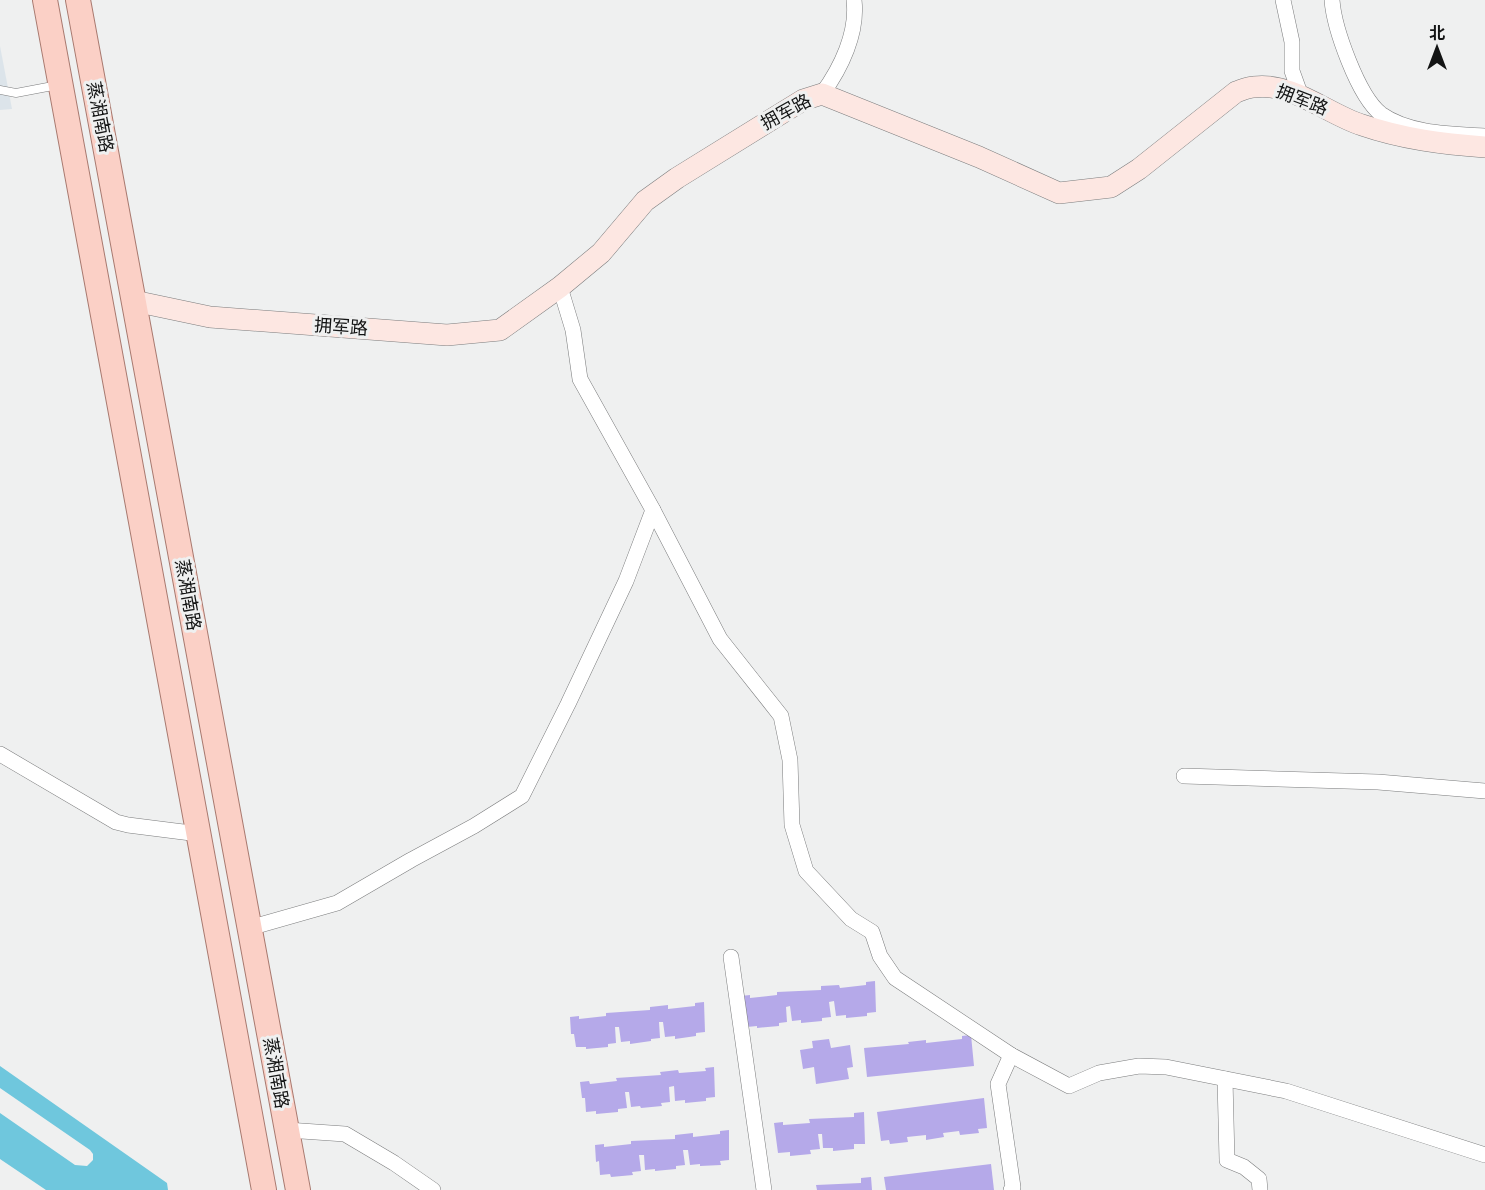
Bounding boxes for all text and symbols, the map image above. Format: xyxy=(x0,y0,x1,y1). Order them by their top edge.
north arrow xyxy=(1407,18,1467,78)
text: 北 xyxy=(1429,22,1445,44)
street label: 拥军路 xyxy=(1272,78,1332,121)
street label: 蒸湘南路 xyxy=(81,79,120,155)
street label: 拥军路 xyxy=(756,88,815,136)
street label: 拥军路 xyxy=(313,312,369,341)
street label: 蒸湘南路 xyxy=(170,557,207,633)
street label: 蒸湘南路 xyxy=(258,1035,295,1111)

